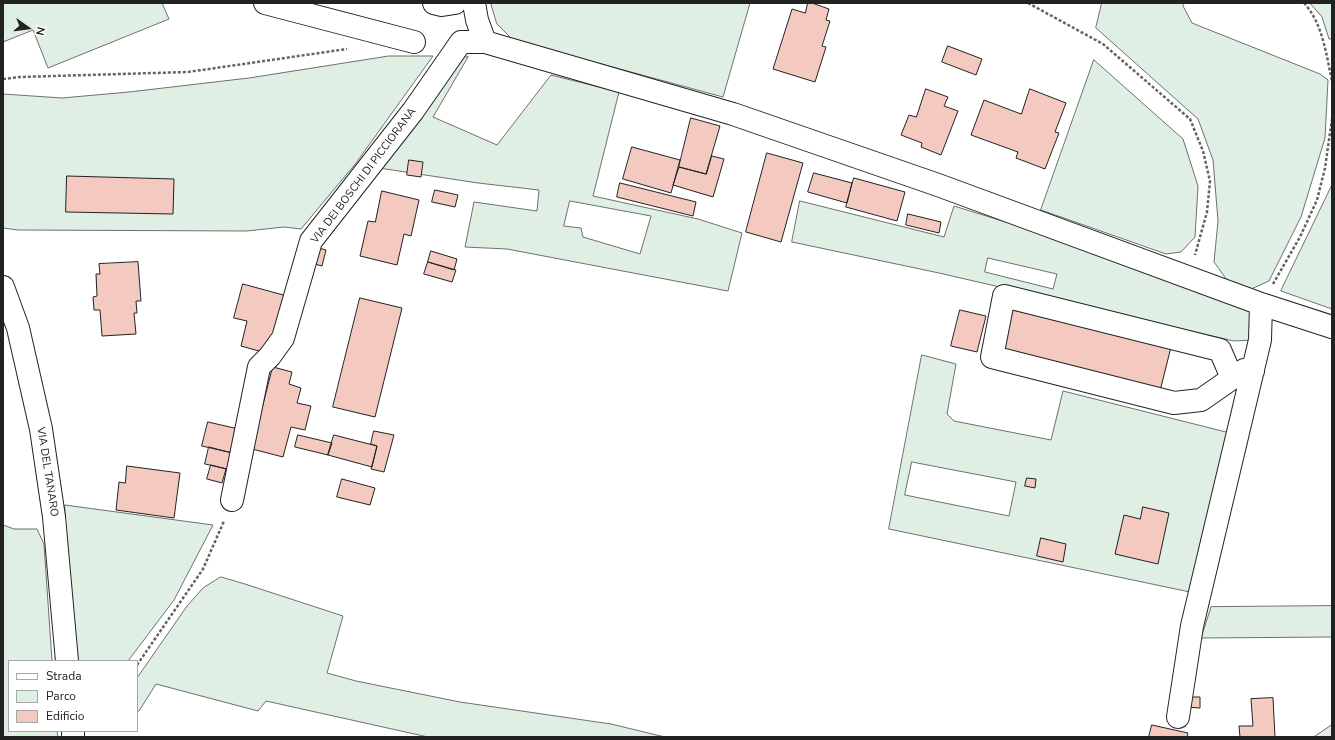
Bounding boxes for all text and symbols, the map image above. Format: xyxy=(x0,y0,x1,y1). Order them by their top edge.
north arrow xyxy=(8,8,48,48)
text: N xyxy=(32,25,48,37)
street label: VIA DEI BOSCHI DI PICCIORANA xyxy=(309,106,419,246)
street label: VIA DEL TANARO xyxy=(33,426,61,518)
legend xyxy=(8,660,138,732)
text: Strada xyxy=(46,668,82,684)
text: Parco xyxy=(46,688,76,704)
text: Edificio xyxy=(46,708,84,724)

